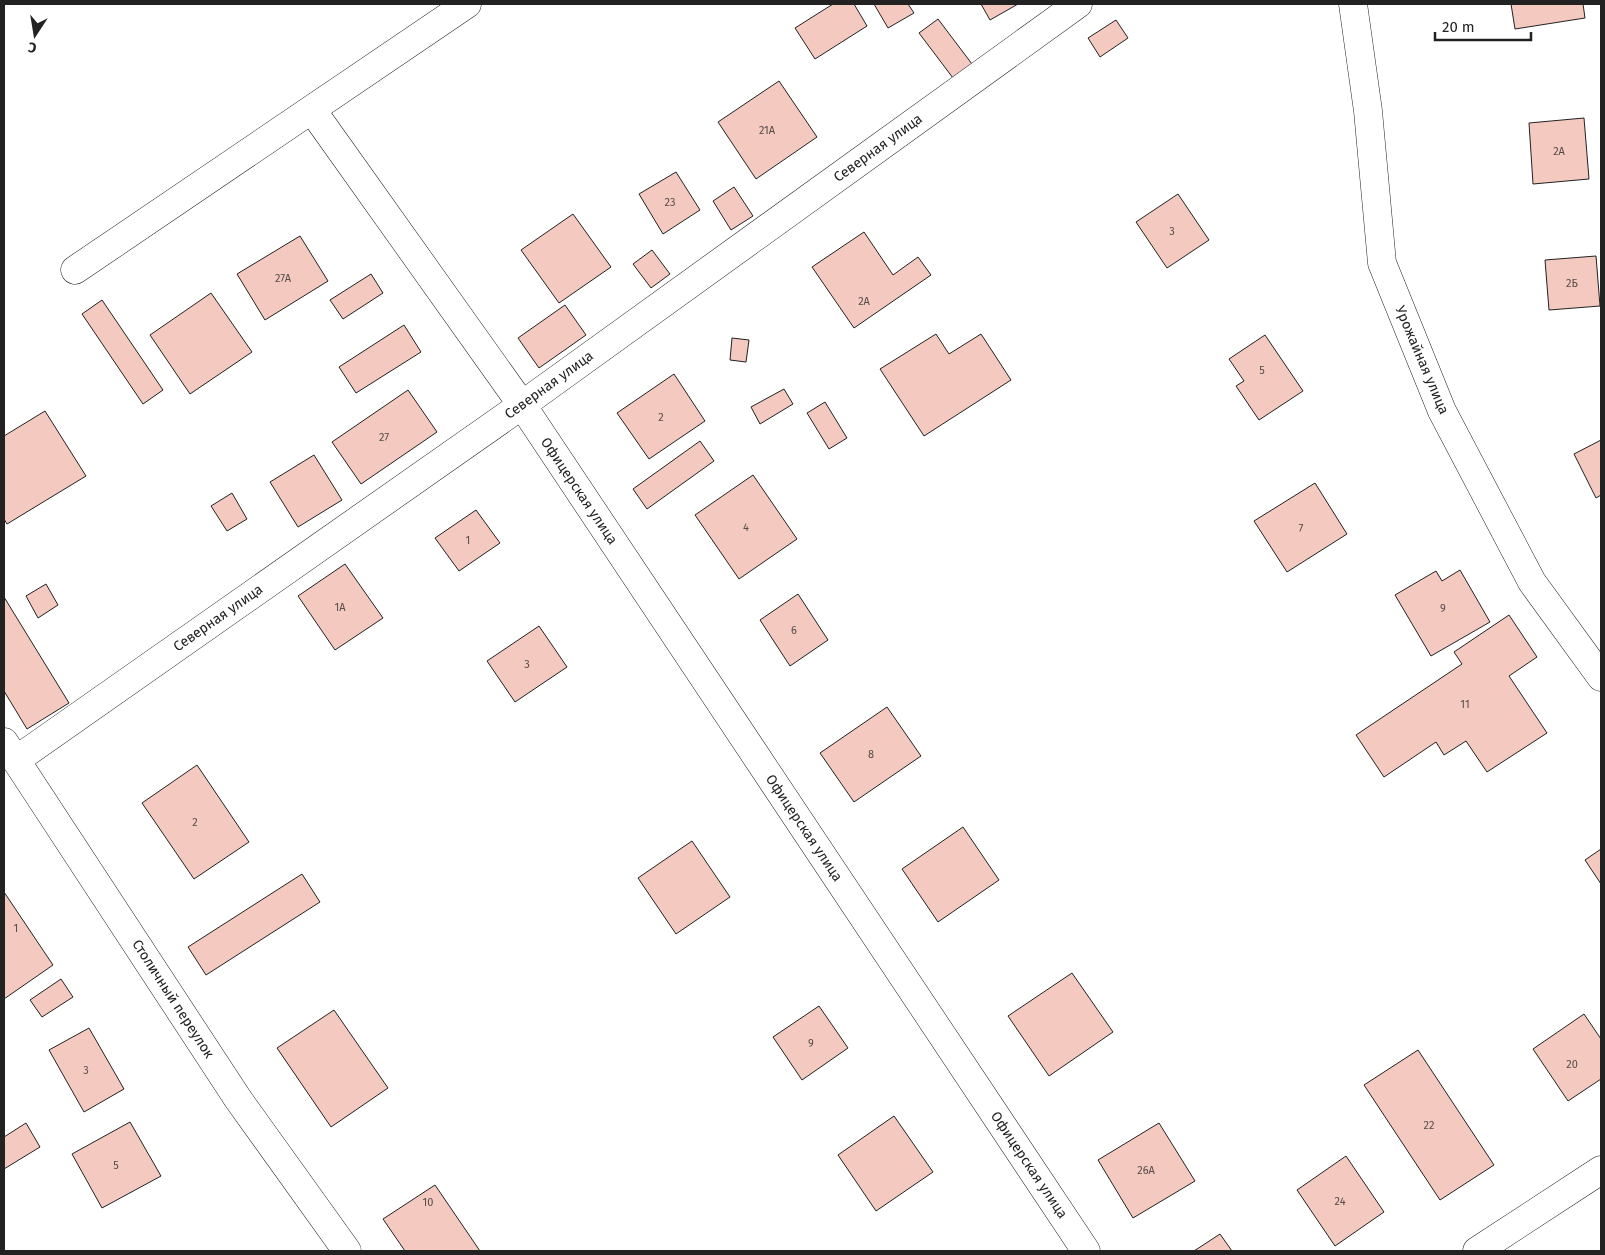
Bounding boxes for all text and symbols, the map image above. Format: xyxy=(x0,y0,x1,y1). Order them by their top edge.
north arrow xyxy=(10,10,60,60)
scale bar xyxy=(1435,10,1531,42)
text: 20 m xyxy=(1442,18,1475,36)
text: С xyxy=(27,38,38,56)
street label: Северная улица xyxy=(830,110,926,186)
house number: 21А xyxy=(759,124,776,137)
house number: 2А xyxy=(1553,145,1566,158)
house number: 23 xyxy=(665,196,675,209)
house number: 3 xyxy=(1169,225,1175,238)
house number: 27А xyxy=(275,272,292,285)
house number: 2Б xyxy=(1566,277,1579,290)
house number: 2А xyxy=(858,295,871,308)
street label: Урожайная улица xyxy=(1391,303,1453,417)
street label: Северная улица xyxy=(501,347,597,423)
house number: 5 xyxy=(1259,364,1265,377)
house number: 2 xyxy=(658,411,664,424)
house number: 27 xyxy=(379,431,389,444)
street label: Офицерская улица xyxy=(537,434,621,548)
house number: 4 xyxy=(743,521,749,534)
house number: 7 xyxy=(1299,522,1304,535)
house number: 1 xyxy=(466,534,470,547)
street label: Северная улица xyxy=(170,581,266,655)
house number: 1А xyxy=(334,601,346,614)
house number: 9 xyxy=(1440,602,1446,615)
house number: 6 xyxy=(791,624,797,637)
house number: 3 xyxy=(524,658,530,671)
house number: 11 xyxy=(1460,698,1470,711)
house number: 8 xyxy=(868,748,874,761)
street label: Офицерская улица xyxy=(762,771,846,885)
house number: 2 xyxy=(192,816,198,829)
house number: 1 xyxy=(14,922,18,935)
street label: Столичный переулок xyxy=(128,936,218,1062)
house number: 9 xyxy=(808,1037,814,1050)
house number: 20 xyxy=(1566,1058,1578,1071)
house number: 3 xyxy=(83,1064,89,1077)
street label: Офицерская улица xyxy=(987,1108,1071,1222)
house number: 22 xyxy=(1424,1119,1434,1132)
house number: 5 xyxy=(113,1159,119,1172)
house number: 26А xyxy=(1137,1164,1155,1177)
house number: 24 xyxy=(1335,1195,1346,1208)
house number: 10 xyxy=(423,1196,433,1209)

